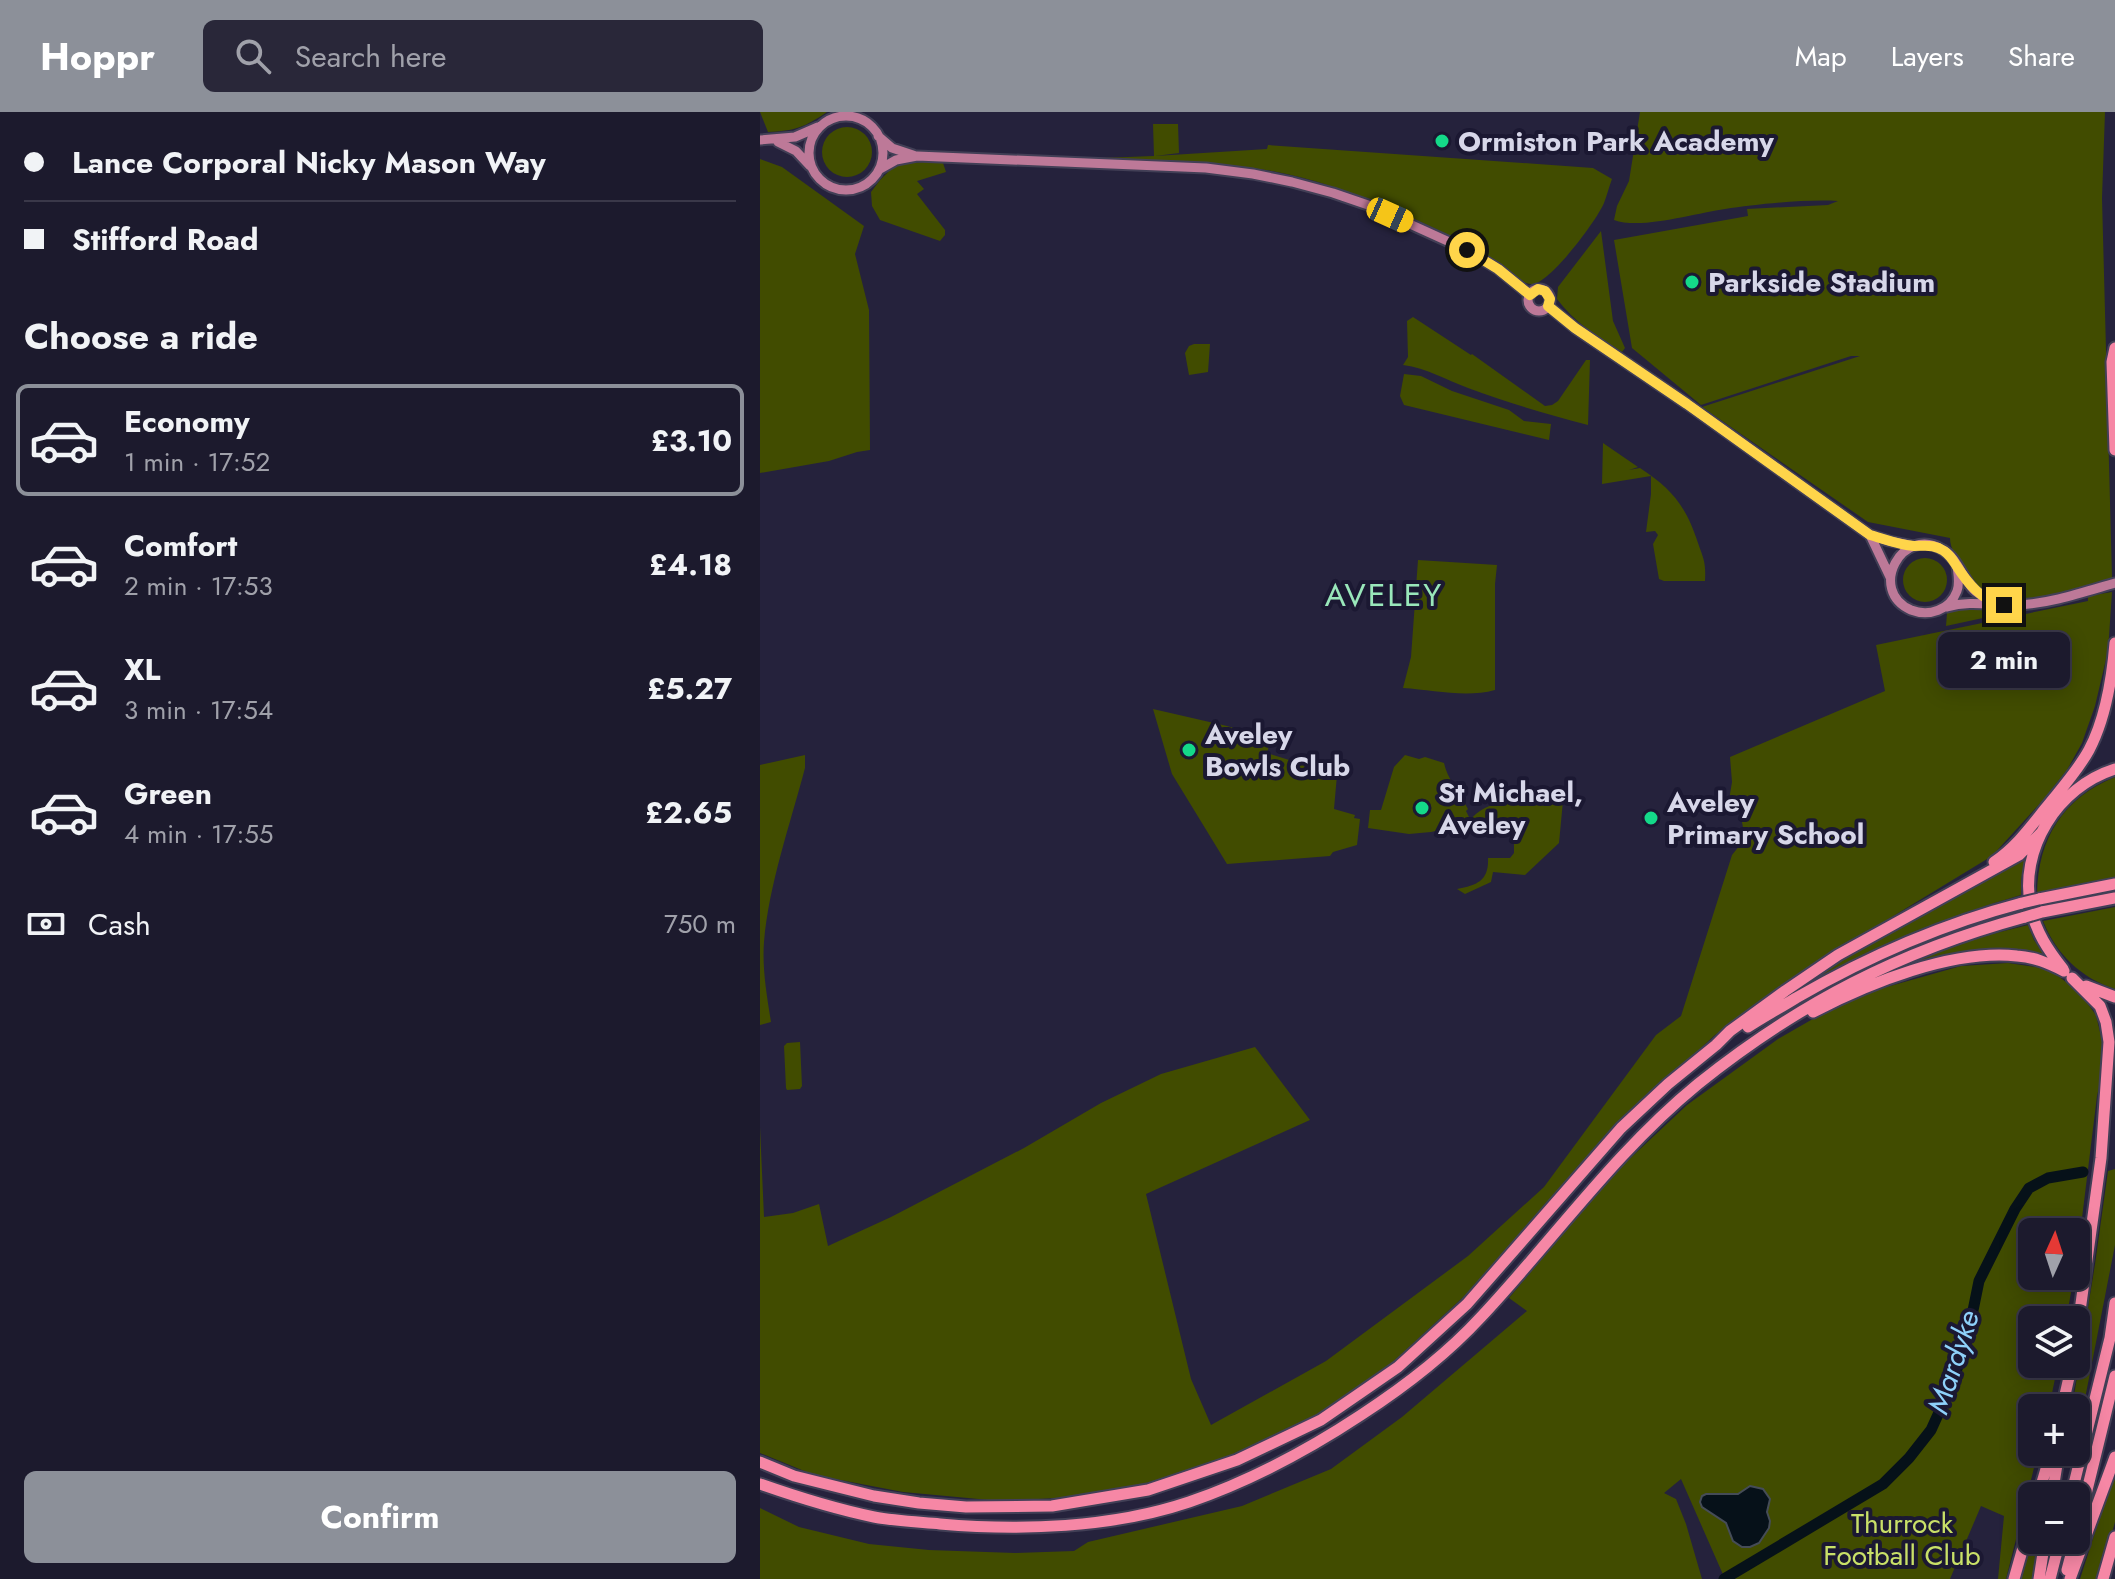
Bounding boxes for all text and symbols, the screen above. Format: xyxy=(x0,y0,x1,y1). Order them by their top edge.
search box xyxy=(203,20,763,92)
text: Hoppr xyxy=(40,29,155,84)
icon: search xyxy=(231,34,275,78)
text: Search here xyxy=(295,35,447,78)
text: Map xyxy=(1795,36,1847,77)
text: Layers xyxy=(1891,36,1964,77)
text: Share xyxy=(2008,36,2075,77)
place label: Ormiston Park Academy xyxy=(1458,121,1774,162)
marker: Ormiston Park Academy xyxy=(1433,132,1451,150)
text: Lance Corporal Nicky Mason Way xyxy=(72,141,546,184)
car xyxy=(1363,194,1417,236)
text: Stifford Road xyxy=(72,218,259,261)
route start xyxy=(1449,232,1485,268)
place label: Parkside Stadium xyxy=(1708,262,1935,303)
marker: Parkside Stadium xyxy=(1683,273,1701,291)
text: Choose a ride xyxy=(24,310,258,362)
text: Economy xyxy=(124,400,250,443)
icon: car xyxy=(28,404,100,476)
text: £3.10 xyxy=(651,419,732,462)
text: 1 min · 17:52 xyxy=(124,443,270,481)
text: Comfort xyxy=(124,524,237,567)
icon: car xyxy=(28,528,100,600)
text: £4.18 xyxy=(649,543,732,586)
text: 2 min · 17:53 xyxy=(124,567,273,605)
district label: AVELEY xyxy=(1325,572,1443,618)
route end xyxy=(1986,587,2022,623)
callout: 2 min xyxy=(1938,633,2070,689)
text: 2 min xyxy=(1970,641,2038,679)
text: XL xyxy=(124,648,160,691)
icon: car xyxy=(28,652,100,724)
text: £5.27 xyxy=(647,667,732,710)
text: 3 min · 17:54 xyxy=(124,691,273,729)
place label: Aveley Bowls Club xyxy=(1204,714,1350,787)
marker: Aveley Bowls Club xyxy=(1180,741,1198,759)
text: Green xyxy=(124,772,212,815)
place label: St Michael, Aveley xyxy=(1437,772,1583,845)
icon: car xyxy=(28,776,100,848)
place label: Aveley Primary School xyxy=(1666,782,1864,855)
text: £2.65 xyxy=(645,791,732,834)
marker: St Michael, Aveley xyxy=(1413,799,1431,817)
marker: Aveley Primary School xyxy=(1642,809,1660,827)
text: 4 min · 17:55 xyxy=(124,815,274,853)
icon: cash xyxy=(24,902,68,946)
text: Cash xyxy=(88,903,151,946)
text: 750 m xyxy=(664,905,736,943)
north arrow xyxy=(2018,1218,2090,1290)
map controls xyxy=(2018,1218,2090,1554)
water label: Mardyke xyxy=(1916,1305,1990,1419)
button: layers xyxy=(2018,1306,2090,1378)
button: + xyxy=(2018,1394,2090,1466)
button: Confirm xyxy=(24,1471,736,1563)
button: − xyxy=(2018,1482,2090,1554)
park label: Thurrock Football Club xyxy=(1823,1503,1981,1576)

